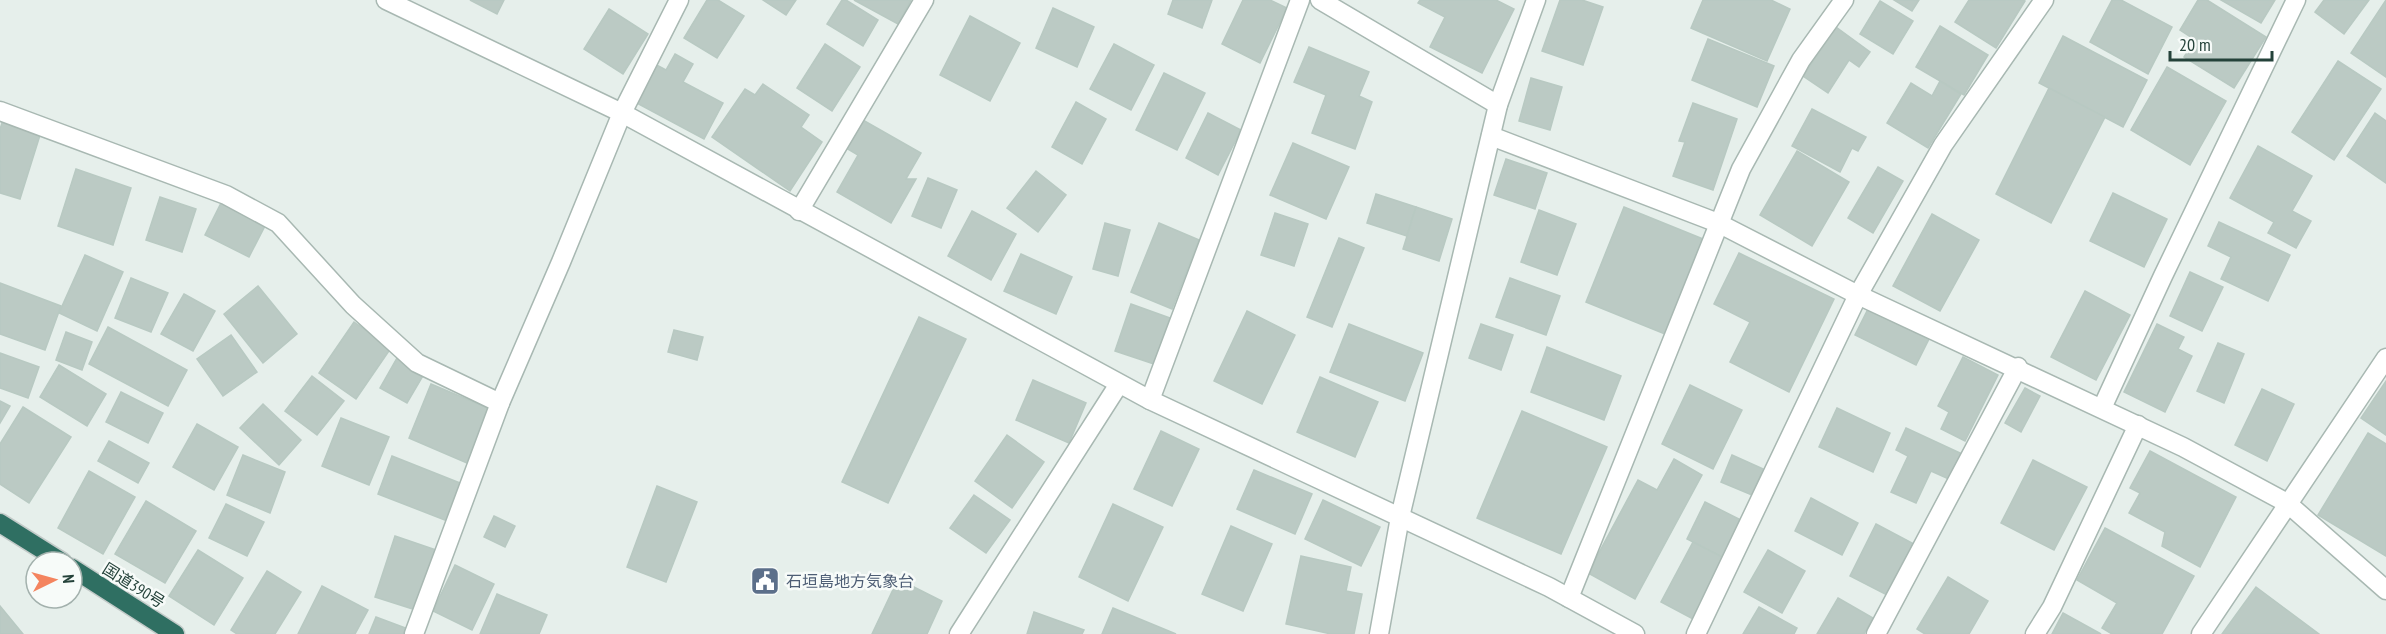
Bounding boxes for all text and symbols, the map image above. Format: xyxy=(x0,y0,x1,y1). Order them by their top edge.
scale bar xyxy=(2170,24,2272,62)
text: 20 m xyxy=(2179,33,2211,56)
north arrow xyxy=(24,550,84,610)
street label: 国道390号 xyxy=(99,558,169,612)
public building icon: 石垣島地方気象台 xyxy=(749,565,781,597)
place label: 石垣島地方気象台 xyxy=(786,571,914,591)
text: N xyxy=(59,574,79,584)

